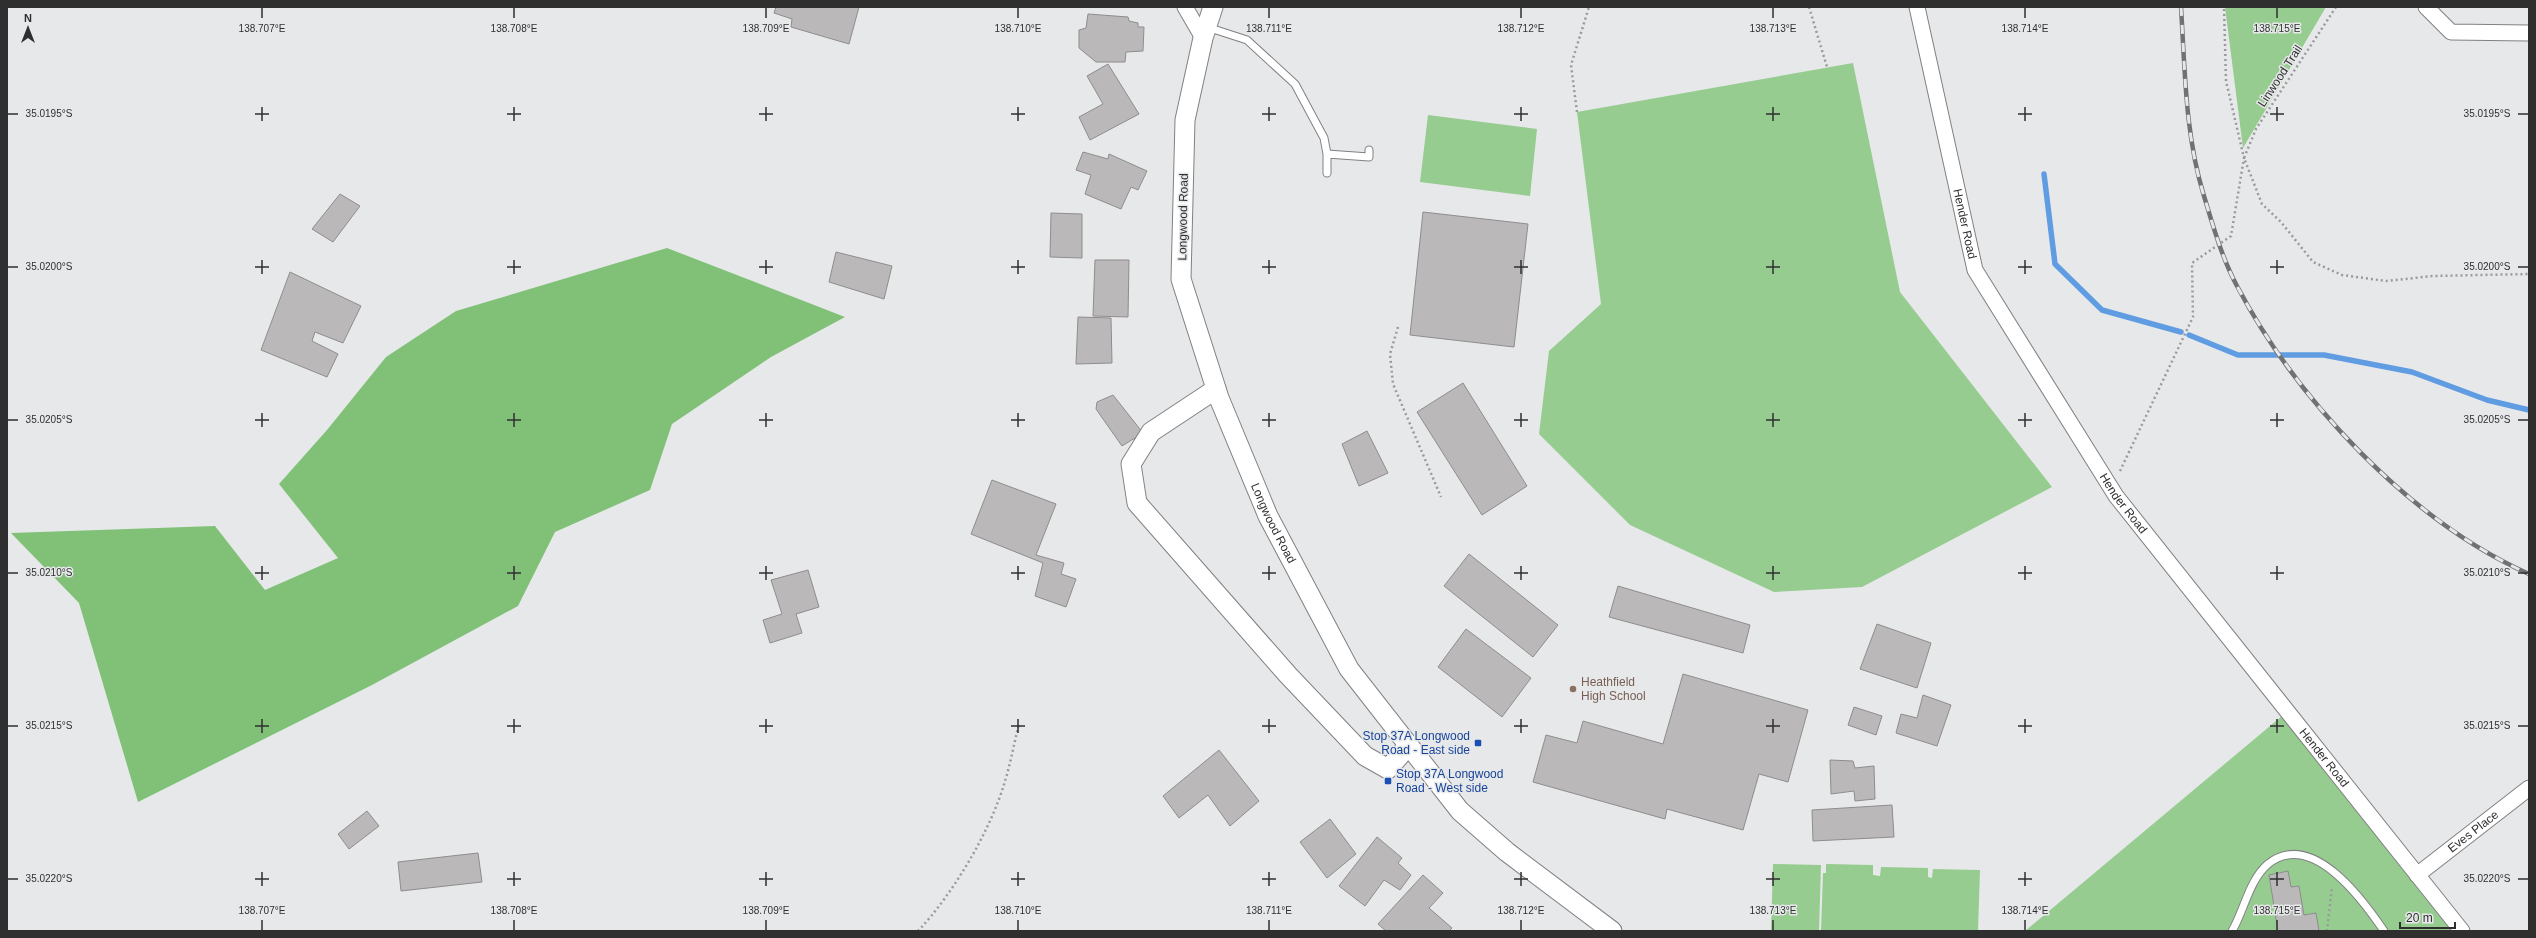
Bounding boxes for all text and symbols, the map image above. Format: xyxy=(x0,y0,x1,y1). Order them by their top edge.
north arrow xyxy=(8,8,48,48)
text: N xyxy=(24,12,32,24)
text: 138.707°E xyxy=(239,23,286,34)
text: 138.708°E xyxy=(491,23,538,34)
text: 138.709°E xyxy=(743,23,790,34)
text: 138.710°E xyxy=(995,23,1042,34)
text: 138.711°E xyxy=(1246,23,1292,34)
text: 138.712°E xyxy=(1498,23,1545,34)
text: 138.713°E xyxy=(1750,23,1797,34)
text: 138.714°E xyxy=(2002,23,2049,34)
text: 138.715°E xyxy=(2254,23,2301,34)
street label: Linwood Trail xyxy=(2255,43,2305,109)
text: 35.0195°S xyxy=(26,108,73,119)
text: 35.0195°S xyxy=(2464,108,2511,119)
street label: Longwood Road xyxy=(1175,173,1191,261)
street label: Hender Road xyxy=(1950,187,1979,260)
text: 35.0200°S xyxy=(26,261,73,272)
text: 35.0200°S xyxy=(2464,261,2511,272)
text: 35.0205°S xyxy=(26,414,73,425)
text: 35.0205°S xyxy=(2464,414,2511,425)
street label: Hender Road xyxy=(2097,471,2150,536)
street label: Longwood Road xyxy=(1248,481,1299,566)
text: 35.0210°S xyxy=(26,567,73,578)
text: 35.0210°S xyxy=(2464,567,2511,578)
place label: Heathfield High School xyxy=(1581,675,1646,703)
marker: Heathfield High School xyxy=(1568,684,1578,694)
text: 35.0215°S xyxy=(26,720,73,731)
text: 35.0215°S xyxy=(2464,720,2511,731)
street label: Hender Road xyxy=(2296,725,2352,790)
place label: Stop 37A Longwood Road - East side xyxy=(1363,729,1470,757)
marker: Stop 37A Longwood Road - East side xyxy=(1473,738,1483,748)
place label: Stop 37A Longwood Road - West side xyxy=(1396,767,1503,795)
marker: Stop 37A Longwood Road - West side xyxy=(1383,776,1393,786)
street label: Eves Place xyxy=(2445,807,2501,855)
text: 35.0220°S xyxy=(26,873,73,884)
text: 35.0220°S xyxy=(2464,873,2511,884)
scale bar xyxy=(2400,904,2455,930)
text: 138.707°E xyxy=(239,905,286,916)
text: 138.708°E xyxy=(491,905,538,916)
text: 138.709°E xyxy=(743,905,790,916)
text: 138.710°E xyxy=(995,905,1042,916)
text: 138.711°E xyxy=(1246,905,1292,916)
text: 138.712°E xyxy=(1498,905,1545,916)
text: 138.713°E xyxy=(1750,905,1797,916)
text: 138.714°E xyxy=(2002,905,2049,916)
text: 138.715°E xyxy=(2254,905,2301,916)
text: 20 m xyxy=(2406,911,2433,925)

